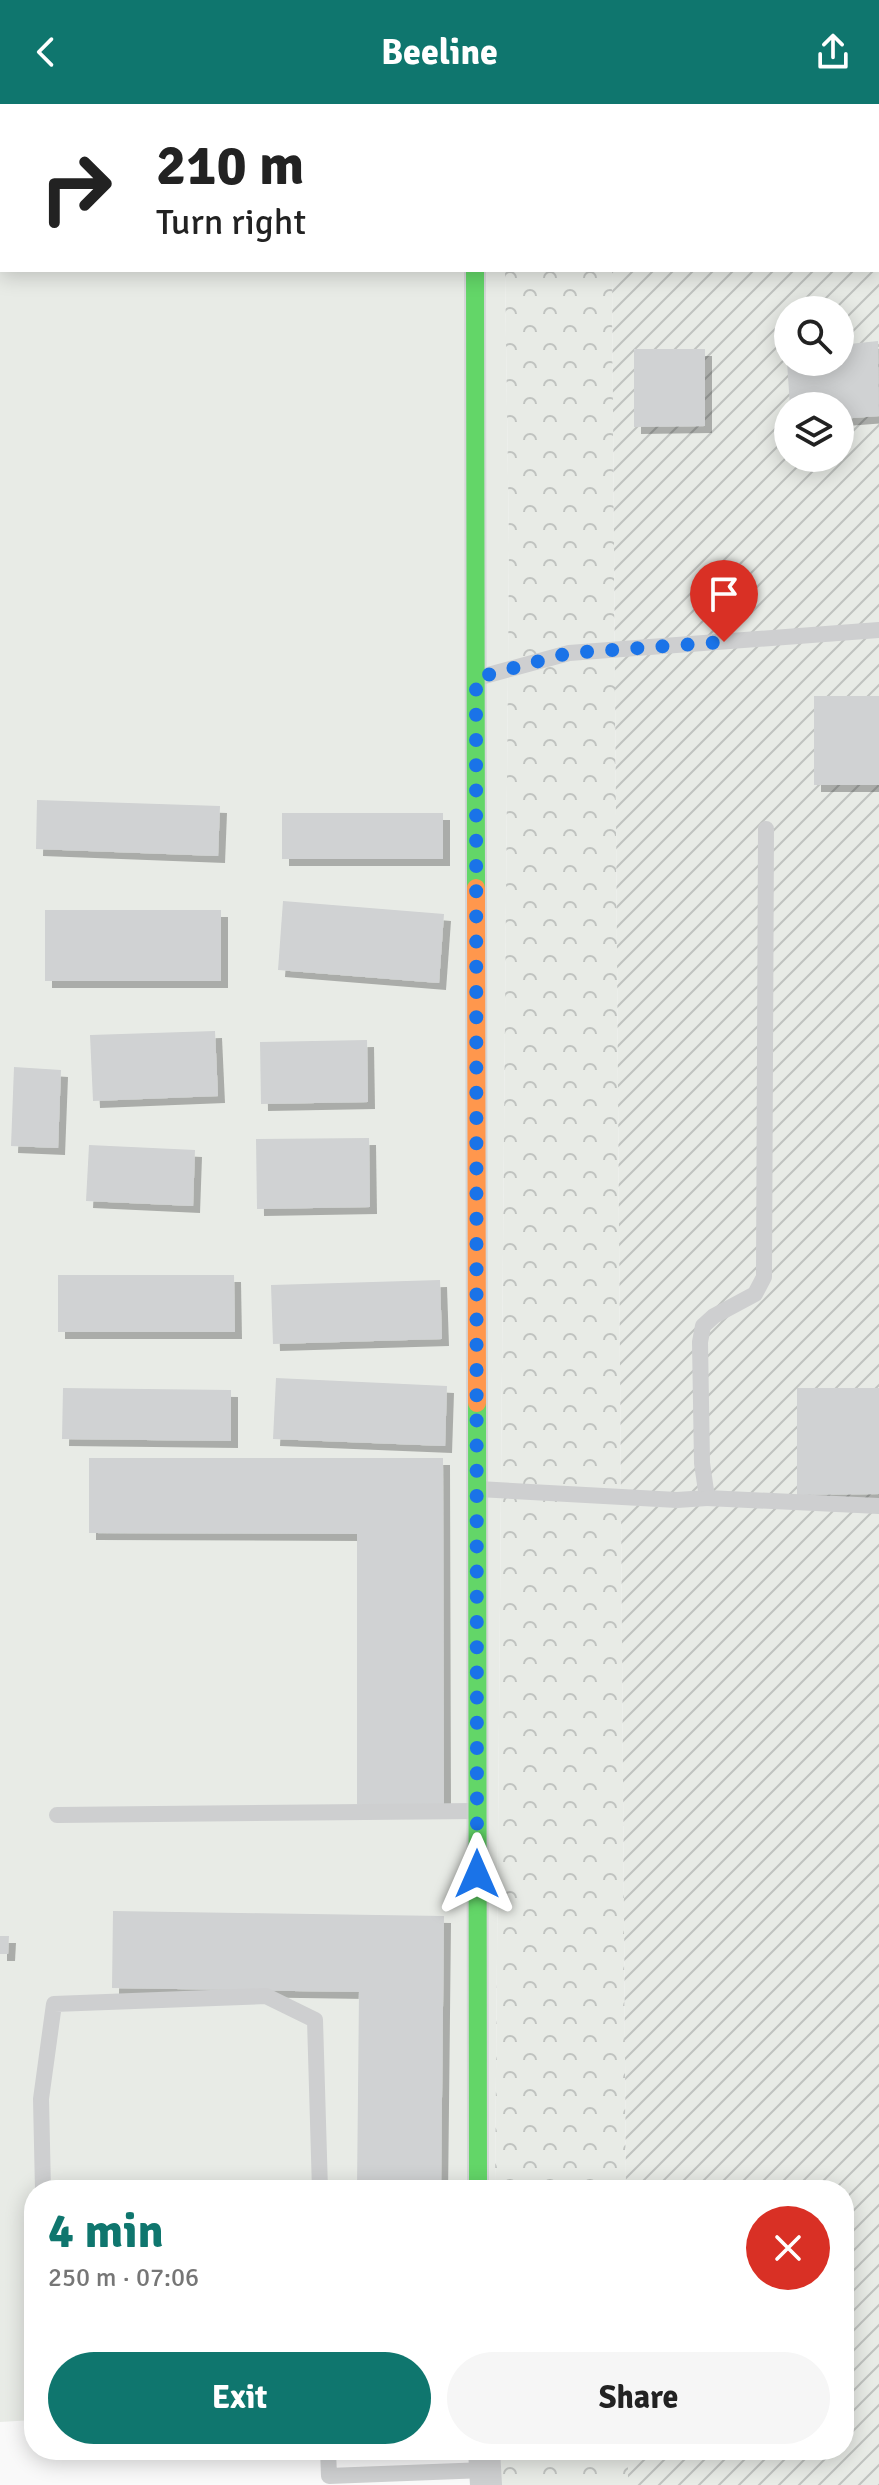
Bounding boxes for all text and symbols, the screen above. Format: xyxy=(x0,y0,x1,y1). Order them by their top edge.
icon: back xyxy=(24,30,68,74)
text: Beeline xyxy=(381,30,498,75)
icon: share xyxy=(811,30,855,74)
text: 210 m xyxy=(156,131,304,200)
icon: right xyxy=(24,136,128,240)
text: Turn right xyxy=(156,200,306,245)
map controls xyxy=(774,296,854,472)
button: search xyxy=(774,296,854,376)
button: layers xyxy=(774,392,854,472)
pin xyxy=(690,560,758,642)
icon: arrive xyxy=(702,572,746,616)
position arrow xyxy=(435,1832,519,1916)
text: 4 min xyxy=(48,2202,164,2261)
button: close xyxy=(746,2206,830,2290)
text: 250 m · 07:06 xyxy=(48,2262,199,2294)
button: Exit xyxy=(48,2352,431,2444)
button: Share xyxy=(447,2352,830,2444)

